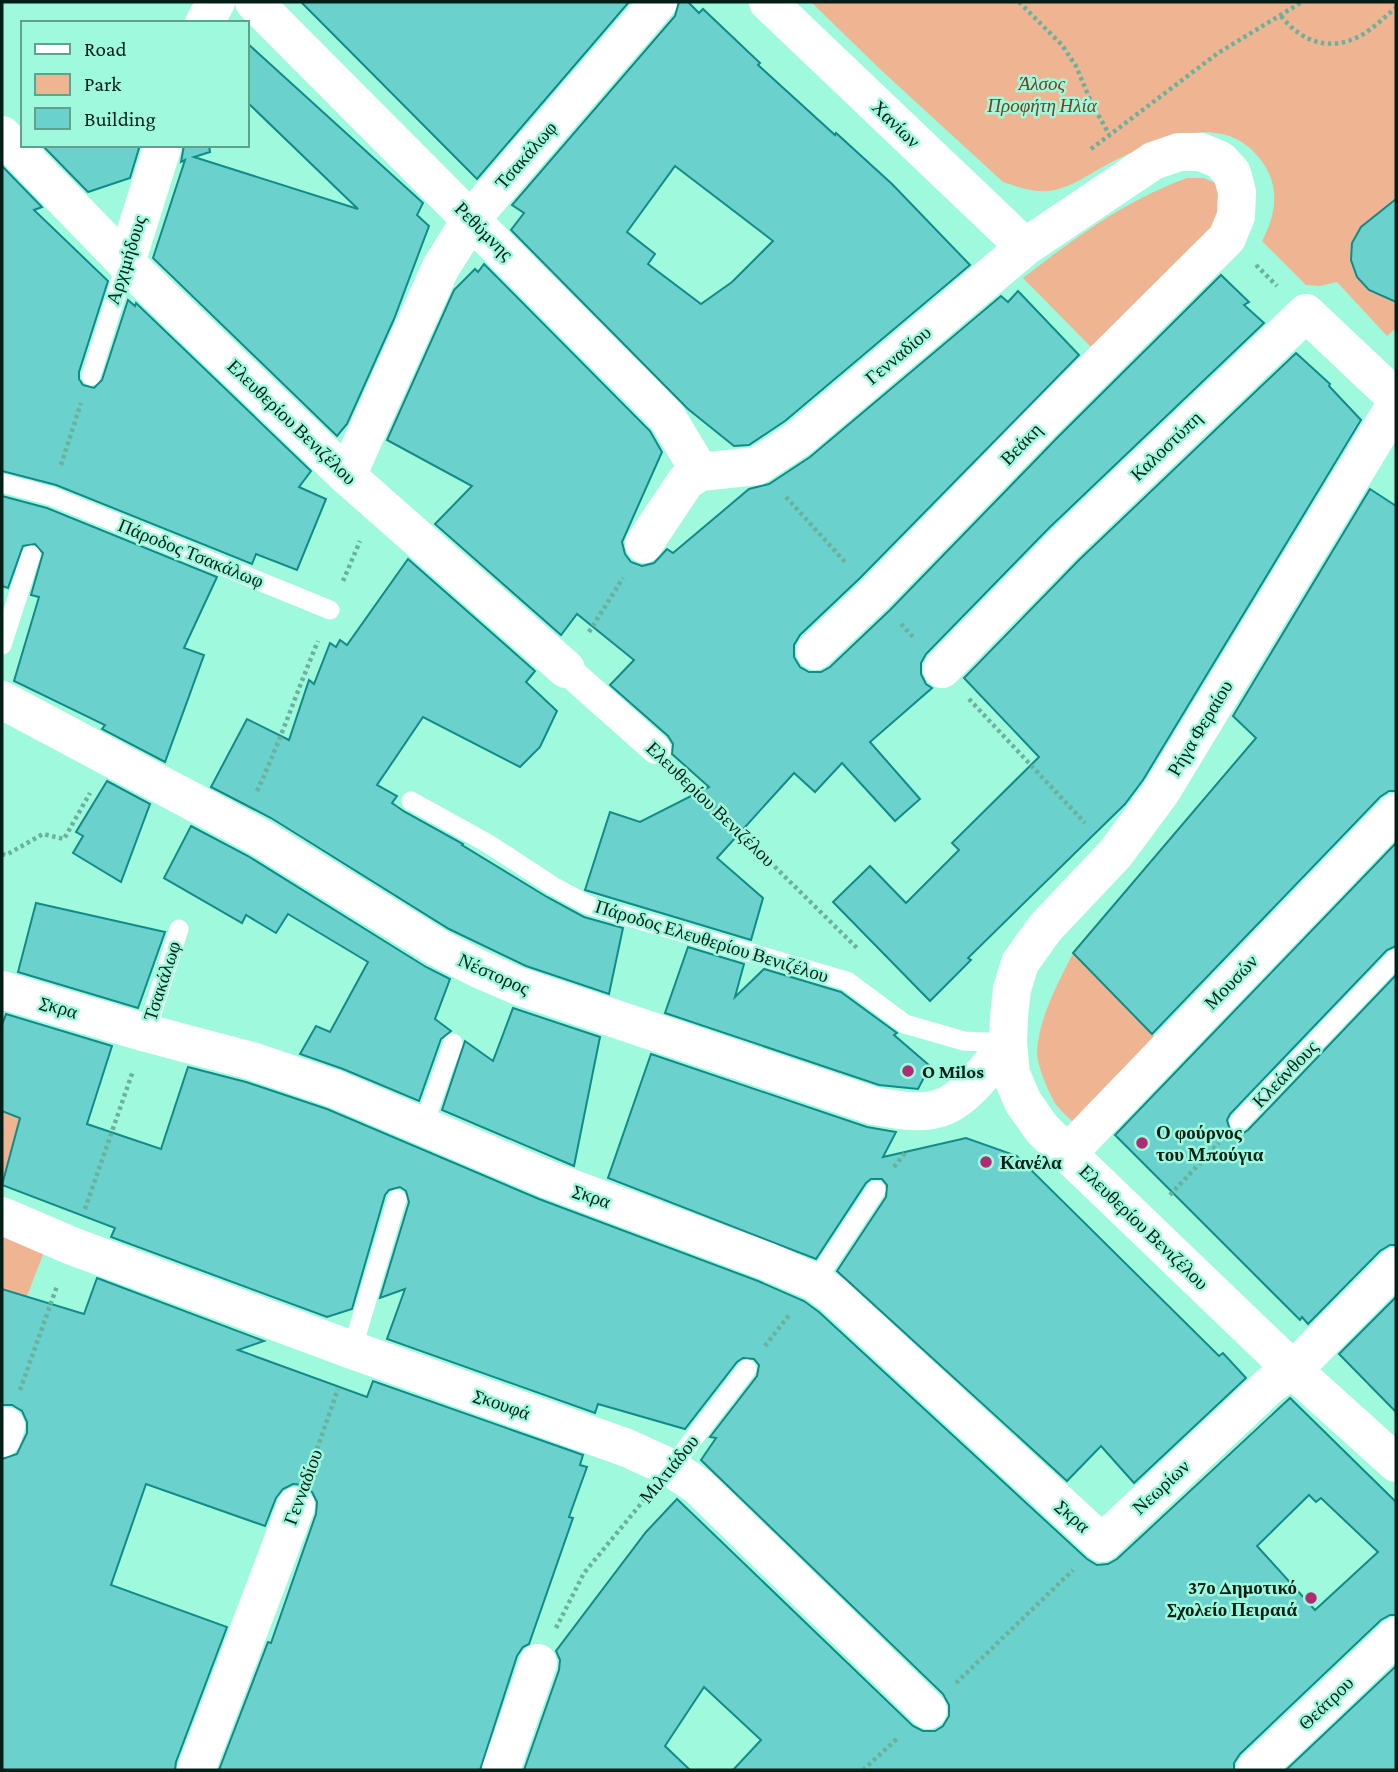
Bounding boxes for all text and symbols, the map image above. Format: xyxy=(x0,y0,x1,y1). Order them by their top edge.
legend xyxy=(21,21,248,147)
text: Road xyxy=(84,37,127,61)
text: Park xyxy=(84,72,121,96)
park label: Άλσος Προφήτη Ηλία xyxy=(986,73,1098,116)
street label: Χανίων xyxy=(868,96,925,152)
text: Building xyxy=(84,107,156,131)
street label: Τσακάλωφ xyxy=(491,117,561,193)
street label: Ρεθύμνης xyxy=(451,198,518,265)
street label: Αρχιμήδους xyxy=(102,212,150,307)
street label: Γενναδίου xyxy=(861,322,935,388)
street label: Ελευθερίου Βενιζέλου xyxy=(223,355,361,489)
street label: Καλοστύπη xyxy=(1126,407,1206,485)
street label: Βεάκη xyxy=(996,419,1046,469)
street label: Πάροδος Τσακάλωφ xyxy=(115,514,267,592)
street label: Ρήγα Φεραίου xyxy=(1163,676,1237,780)
street label: Ελευθερίου Βενιζέλου xyxy=(642,737,780,871)
street label: Πάροδος Ελευθερίου Βενιζέλου xyxy=(593,895,831,987)
street label: Τσακάλωφ xyxy=(139,938,185,1023)
street label: Νέστορος xyxy=(455,949,533,999)
street label: Μουσών xyxy=(1200,950,1262,1013)
street label: Σκρα xyxy=(38,991,80,1023)
street label: Κλεάνθους xyxy=(1248,1036,1322,1112)
place label: O Milos xyxy=(922,1061,984,1082)
marker: O Milos xyxy=(900,1063,916,1079)
place label: Ο φούρνος του Μπούγια xyxy=(1156,1122,1264,1165)
marker: Ο φούρνος του Μπούγια xyxy=(1134,1135,1150,1151)
place label: Κανέλα xyxy=(1000,1152,1062,1173)
marker: Κανέλα xyxy=(978,1154,994,1170)
street label: Ελευθερίου Βενιζέλου xyxy=(1075,1160,1213,1294)
street label: Σκρα xyxy=(570,1180,614,1212)
street label: Σκουφά xyxy=(471,1384,533,1424)
street label: Μιλτιάδου xyxy=(635,1431,703,1507)
street label: Γενναδίου xyxy=(280,1446,326,1528)
street label: Νεωρίων xyxy=(1128,1455,1194,1519)
street label: Σκρα xyxy=(1052,1495,1094,1537)
place label: 37ο Δημοτικό Σχολείο Πειραιά xyxy=(1167,1577,1297,1620)
marker: 37ο Δημοτικό Σχολείο Πειραιά xyxy=(1303,1590,1319,1606)
street label: Θεάτρου xyxy=(1294,1672,1358,1734)

